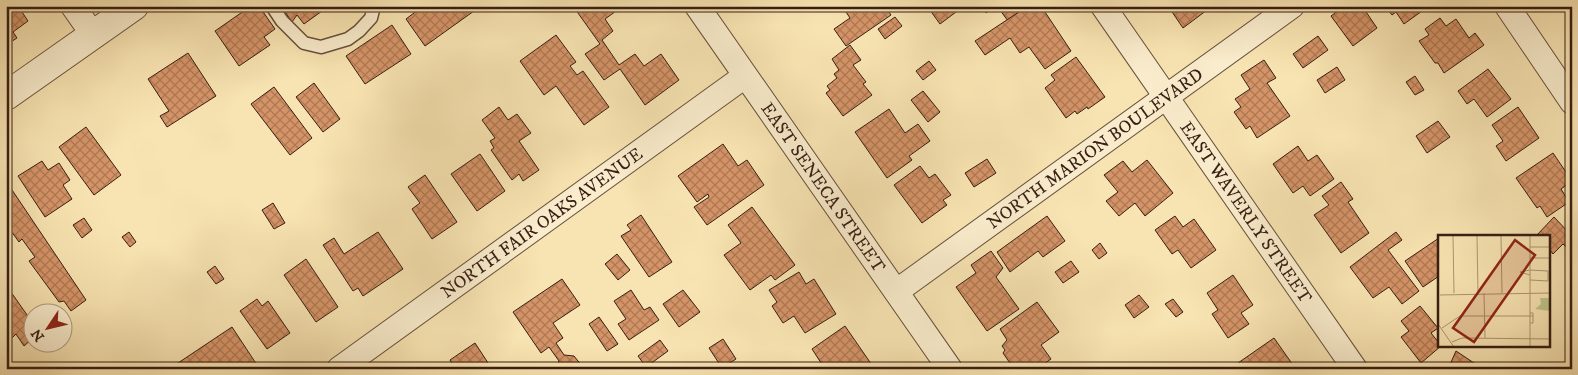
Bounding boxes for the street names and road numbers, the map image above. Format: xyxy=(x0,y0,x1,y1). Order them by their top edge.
street label: NORTH MARION BOULEVARD xyxy=(983,64,1208,234)
street label: EAST SENECA STREET xyxy=(756,99,890,278)
street label: EAST WAVERLY STREET xyxy=(1175,118,1316,308)
street label: NORTH FAIR OAKS AVENUE xyxy=(437,143,648,304)

